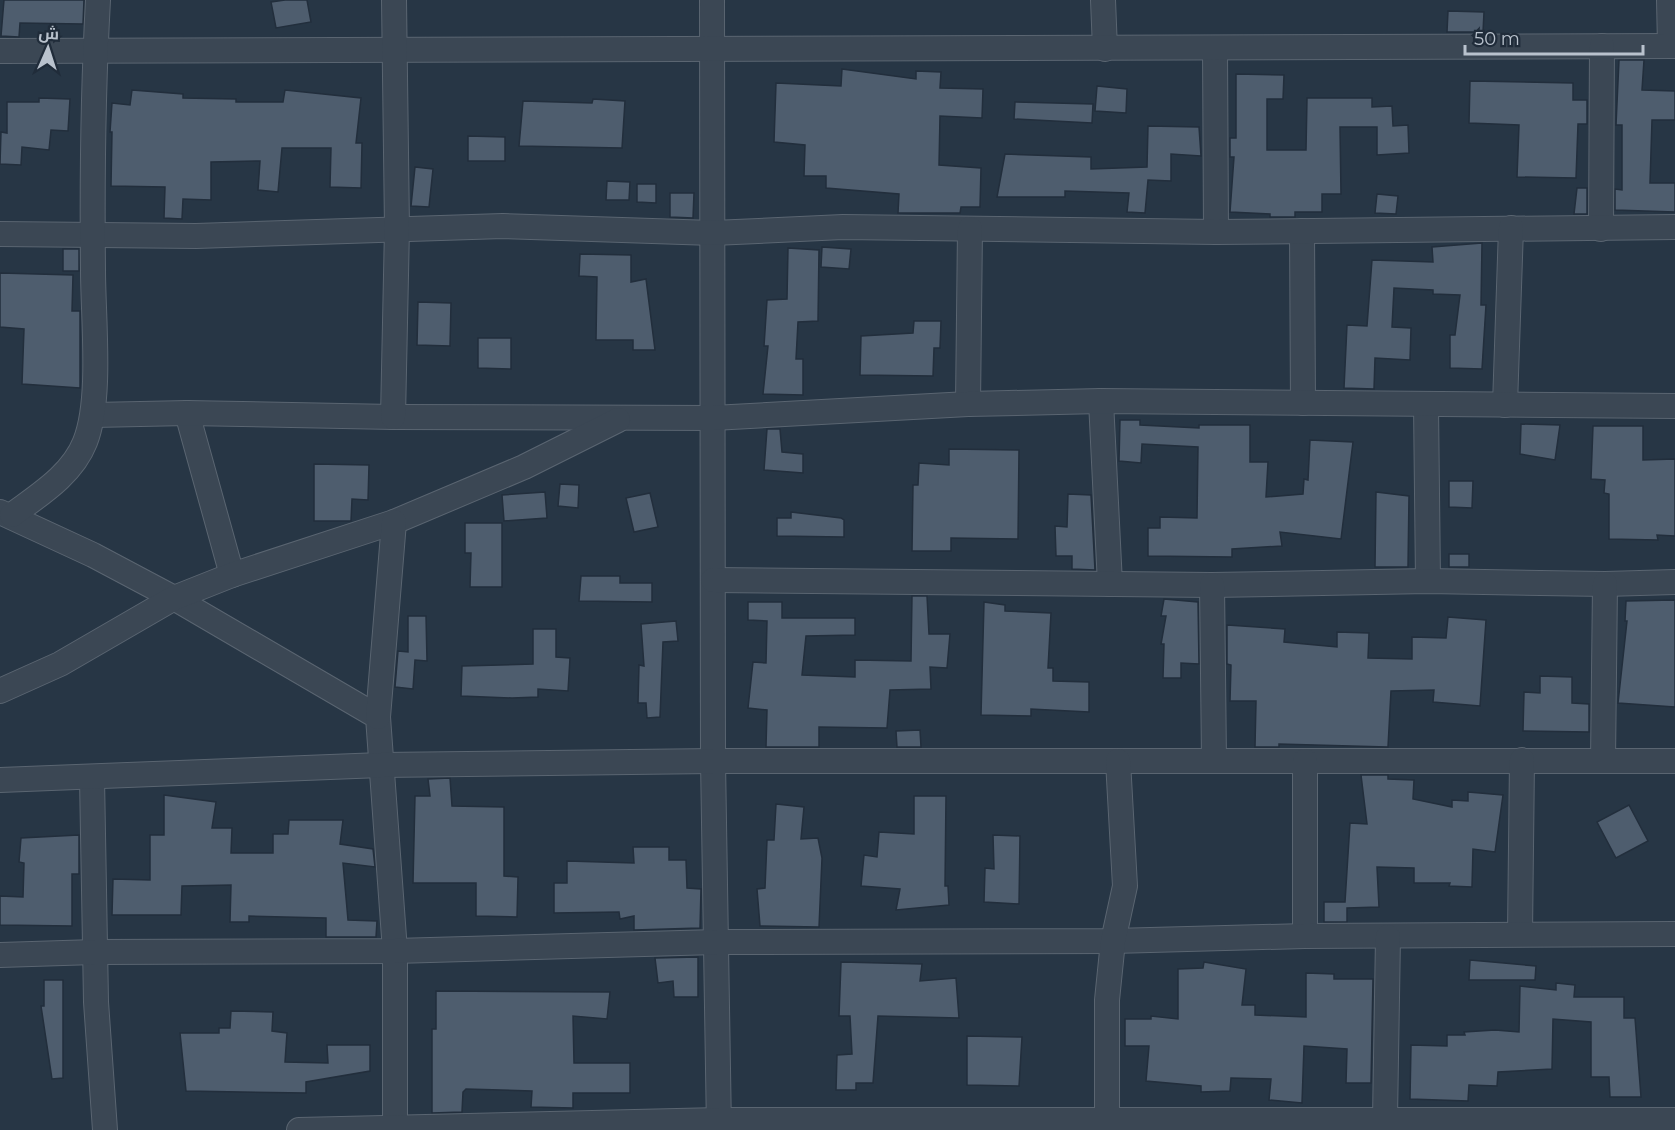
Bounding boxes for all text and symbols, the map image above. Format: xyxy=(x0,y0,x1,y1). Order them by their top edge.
north arrow xyxy=(18,18,78,78)
scale bar xyxy=(1465,18,1644,56)
text: ش xyxy=(38,23,60,44)
text: 50 m xyxy=(1474,28,1520,50)

